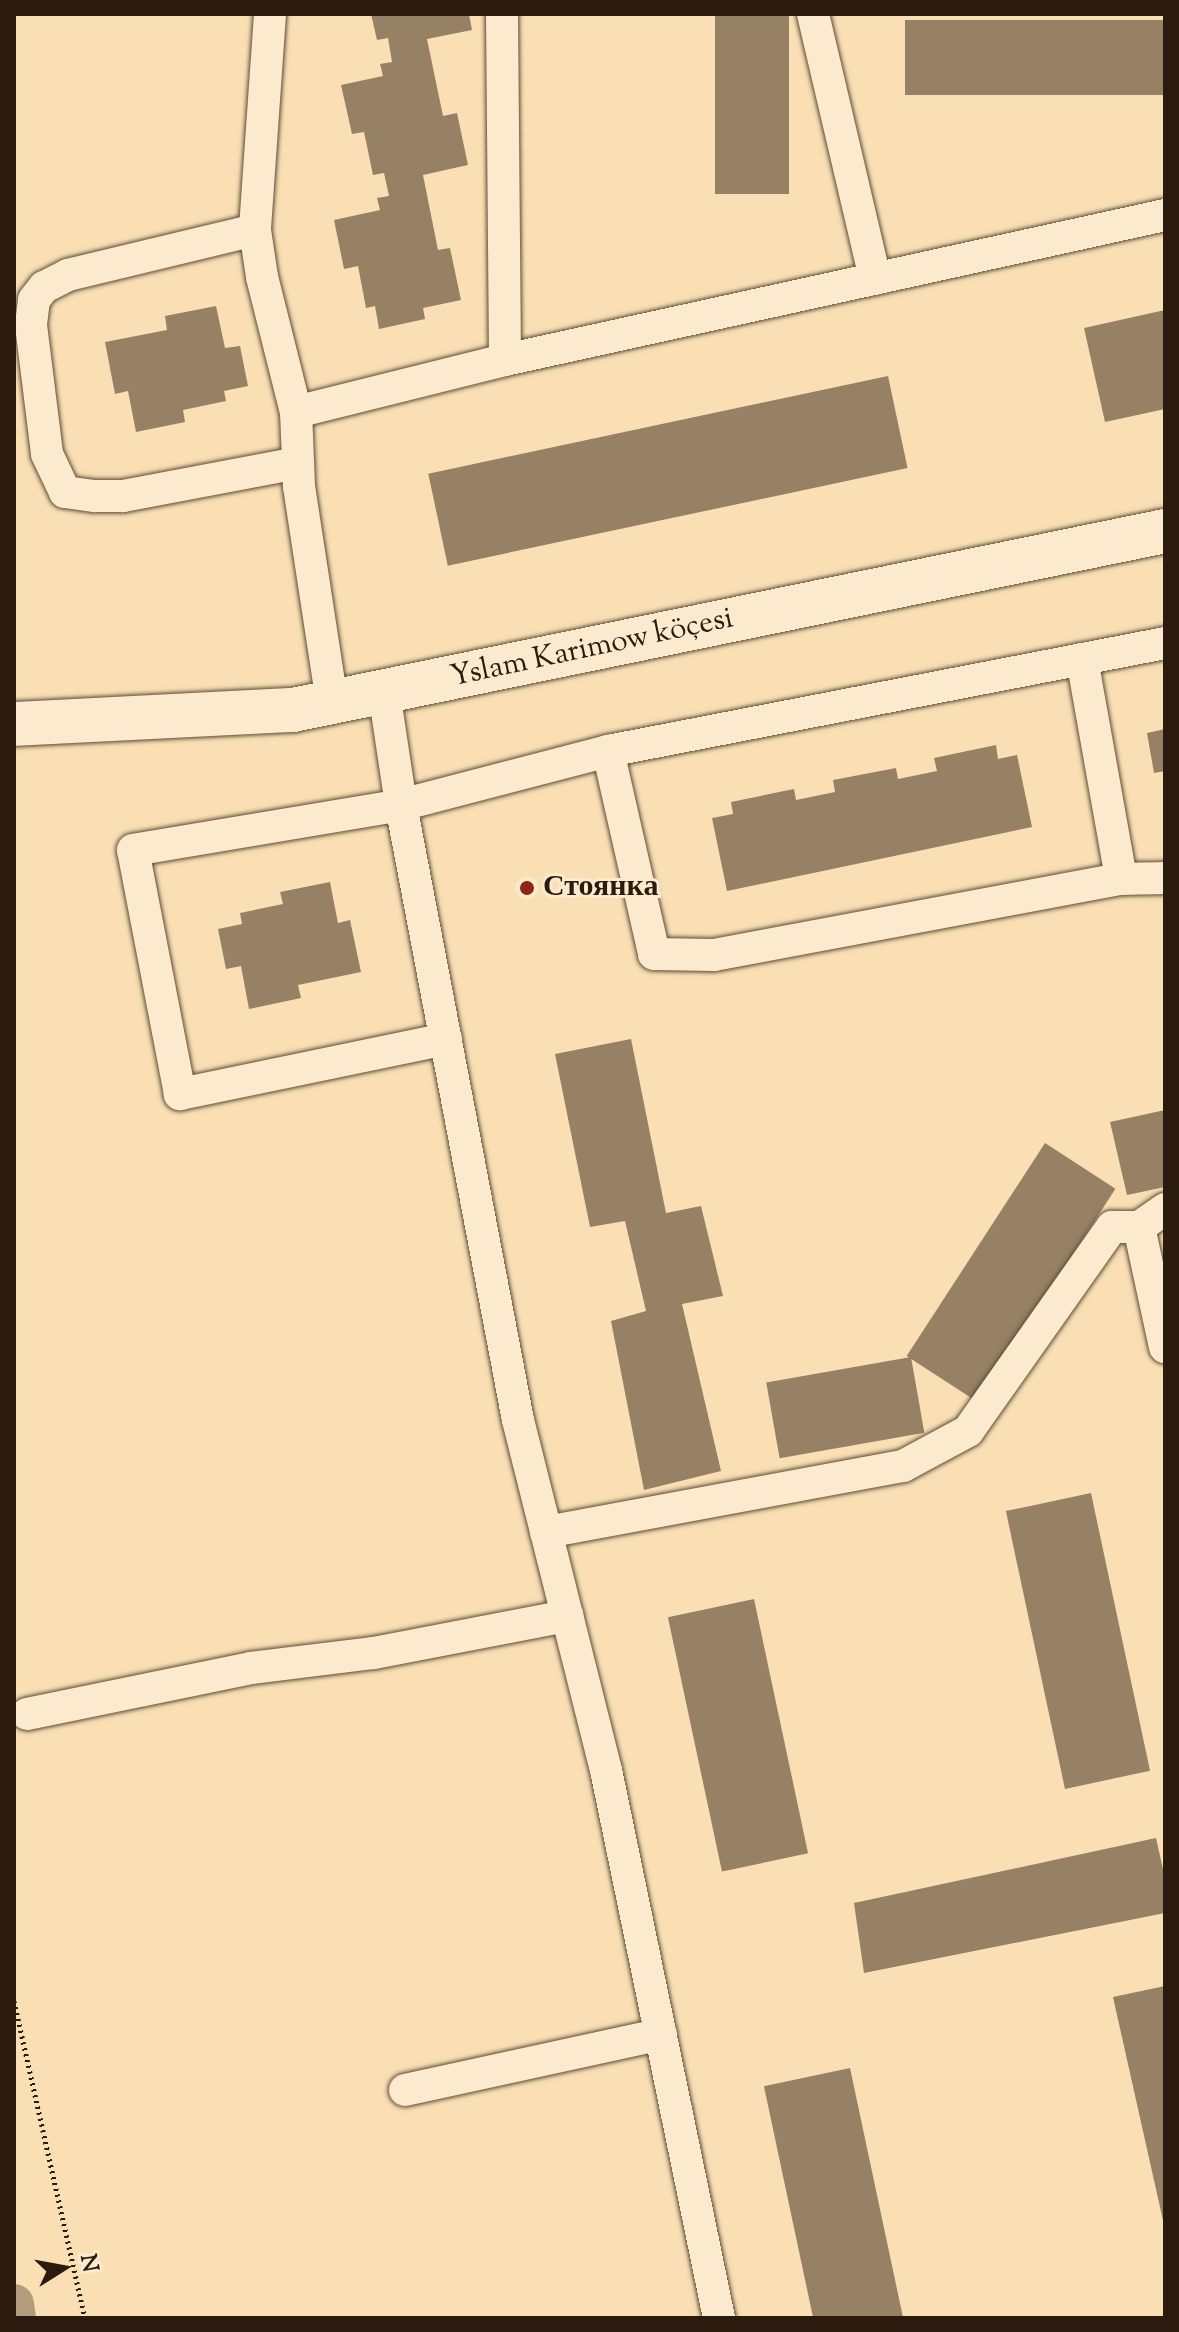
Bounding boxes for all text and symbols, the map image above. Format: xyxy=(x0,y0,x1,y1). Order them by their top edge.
street label: Yslam Karimow köçesi xyxy=(447,601,737,697)
place label: Стоянка xyxy=(543,870,658,906)
marker: Стоянка xyxy=(518,879,536,897)
north arrow xyxy=(24,2228,104,2308)
text: N xyxy=(70,2252,105,2275)

